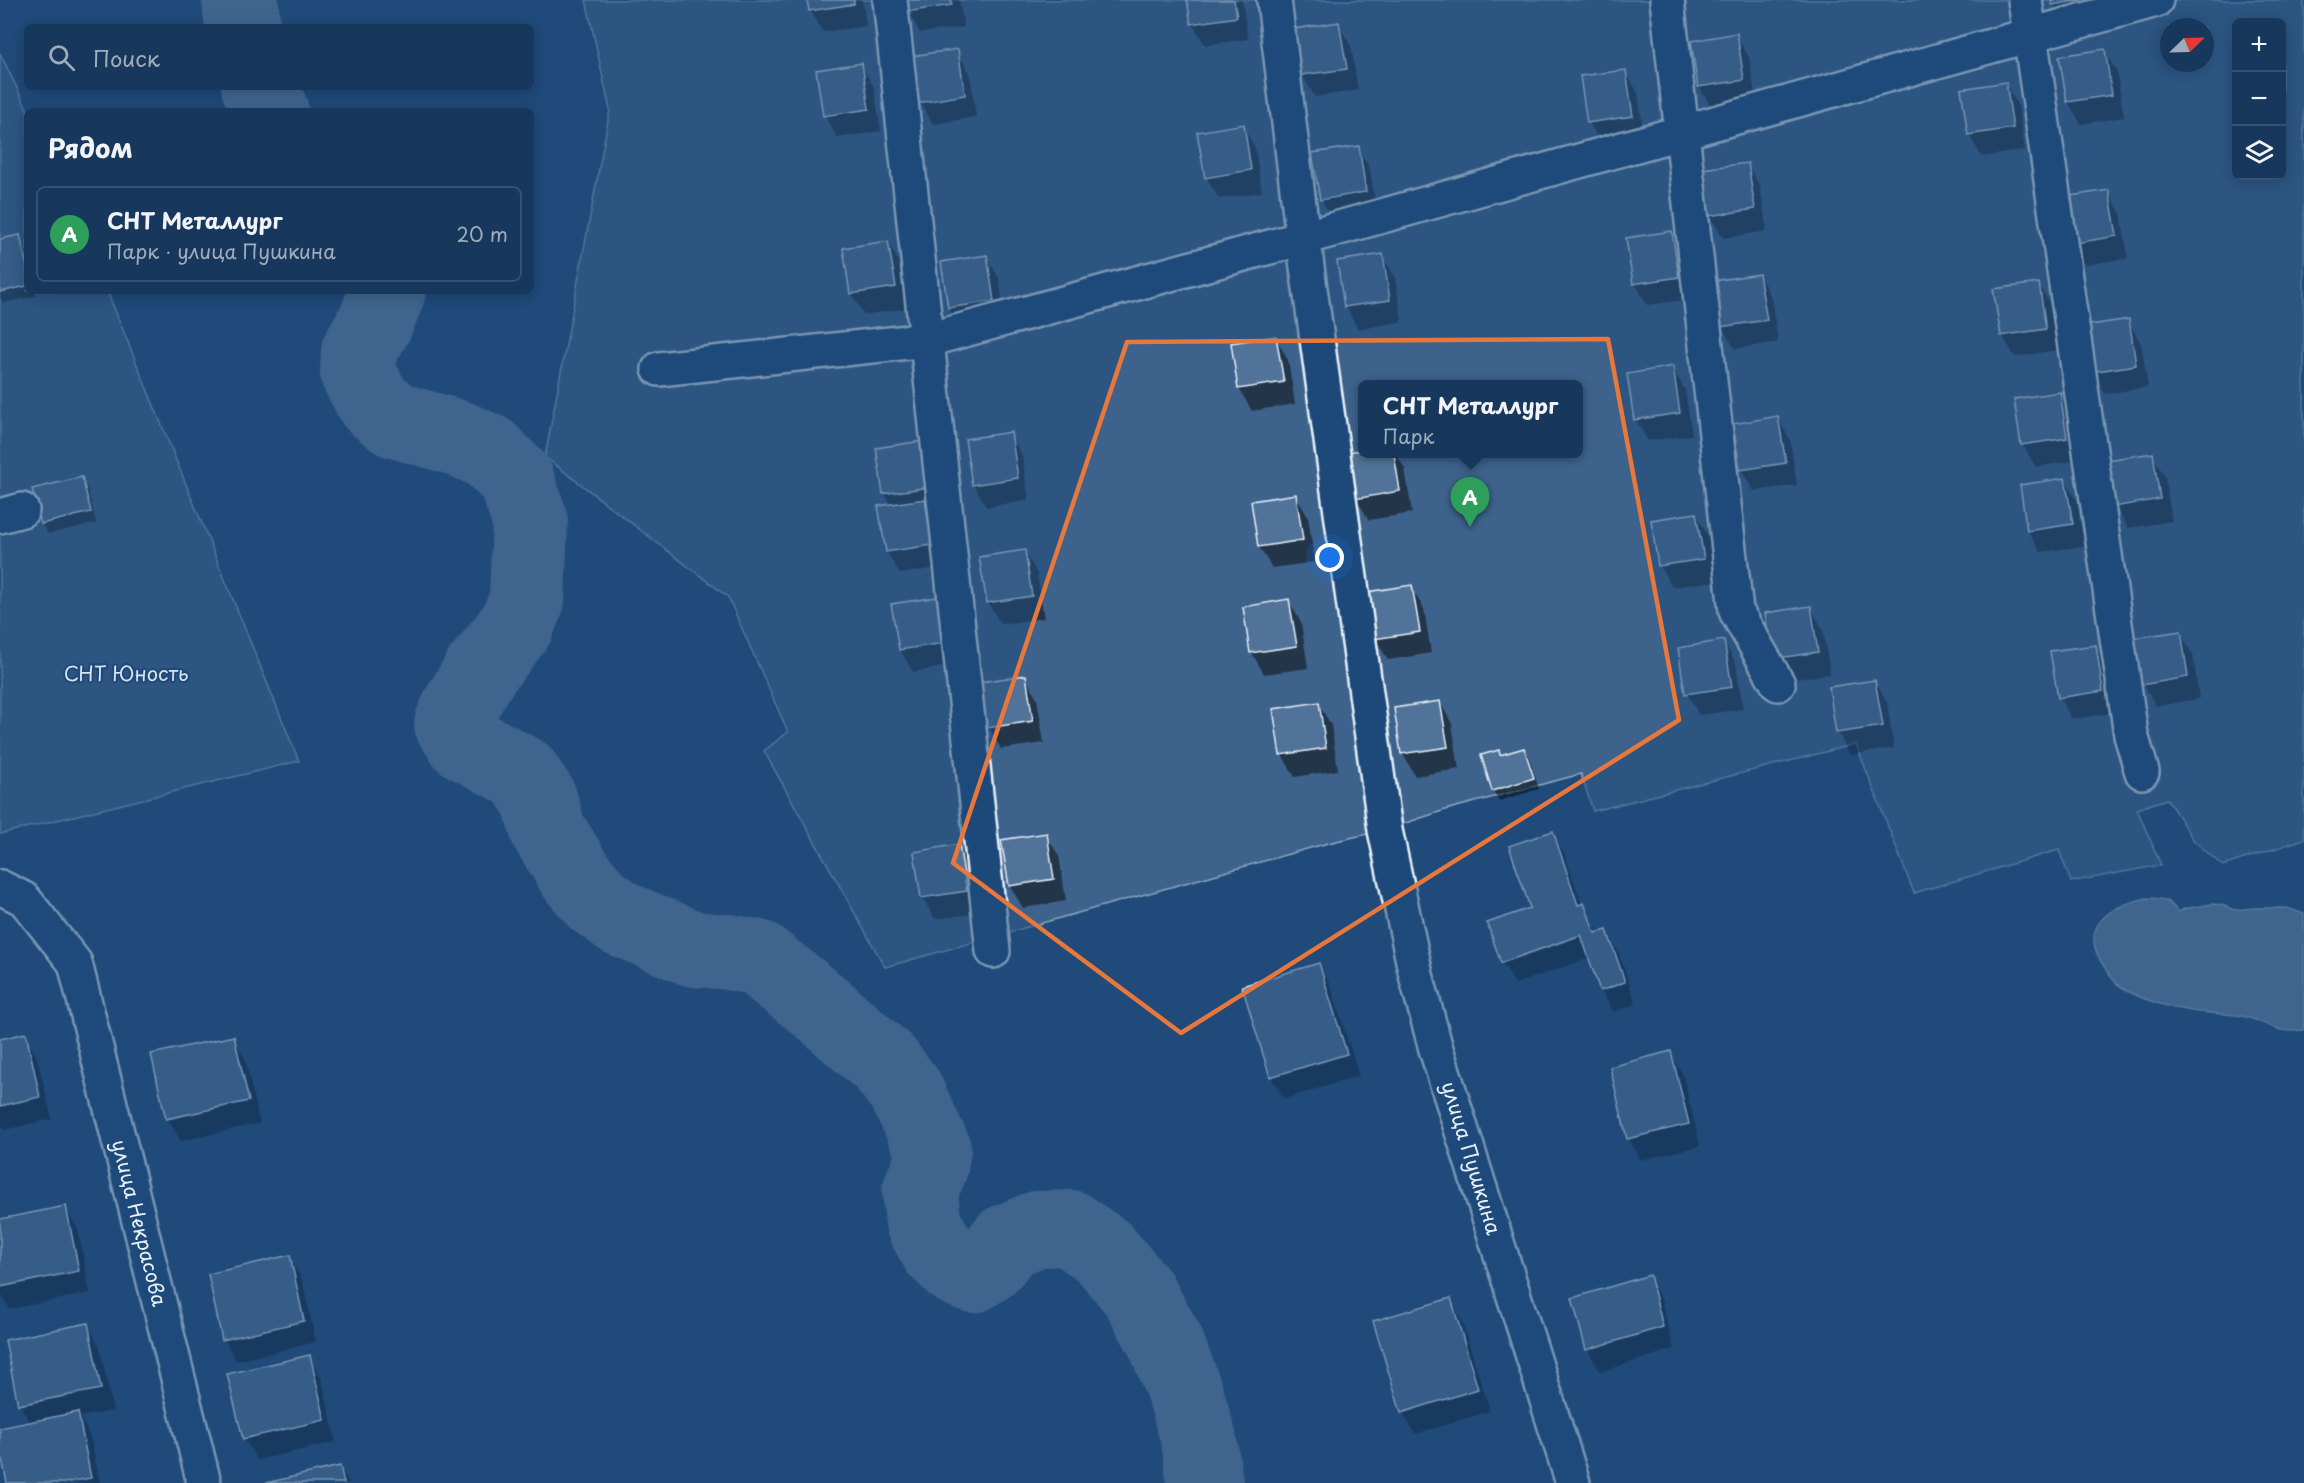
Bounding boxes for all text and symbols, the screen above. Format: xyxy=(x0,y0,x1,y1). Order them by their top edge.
north arrow xyxy=(2160,18,2214,72)
map controls xyxy=(2232,18,2286,180)
button: + xyxy=(2232,18,2286,72)
search box xyxy=(24,24,534,90)
icon: search xyxy=(45,41,78,74)
text: Поиск xyxy=(93,41,160,74)
button: − xyxy=(2232,72,2286,126)
button: layers xyxy=(2232,126,2286,180)
text: Рядом xyxy=(48,128,133,167)
text: СНТ Металлург xyxy=(107,203,282,236)
text: A xyxy=(62,219,77,249)
text: 20 m xyxy=(456,219,508,249)
text: Парк · улица Пушкина xyxy=(107,236,336,266)
popup xyxy=(1358,380,1583,458)
text: СНТ Металлург xyxy=(1383,388,1558,421)
text: Парк xyxy=(1383,421,1434,451)
pin: A xyxy=(1450,478,1490,527)
your location xyxy=(1315,543,1344,572)
park label: СНТ Юность xyxy=(64,658,188,688)
street label: улица Пушкина xyxy=(1434,1077,1510,1238)
street label: улица Некрасова xyxy=(105,1136,175,1310)

